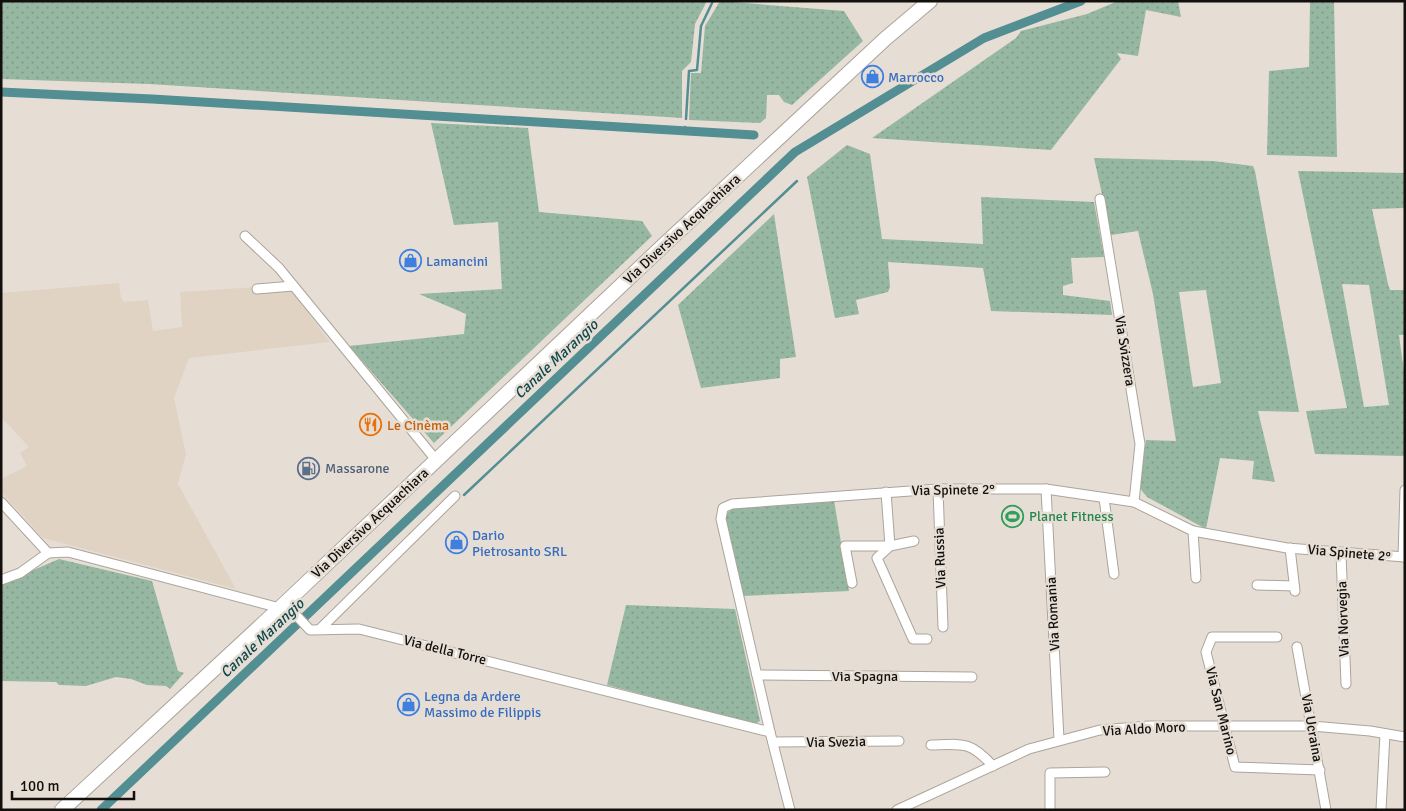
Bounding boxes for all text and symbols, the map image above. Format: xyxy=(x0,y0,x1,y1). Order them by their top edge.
shop icon: Marrocco xyxy=(860,65,884,89)
place label: Marrocco xyxy=(888,69,944,86)
street label: Via Diversivo Acquachiara xyxy=(620,170,744,288)
shop icon: Lamancini xyxy=(398,249,422,273)
place label: Lamancini xyxy=(426,253,488,270)
water label: Canale Marangio xyxy=(510,315,603,402)
street label: Via Svizzera xyxy=(1111,315,1139,387)
restaurant icon: Le Cinèma xyxy=(359,413,383,437)
place label: Le Cinèma xyxy=(387,417,449,434)
fuel station icon: Massarone xyxy=(297,456,321,480)
place label: Massarone xyxy=(325,460,390,477)
street label: Via Diversivo Acquachiara xyxy=(308,464,432,582)
street label: Via Spinete 2° xyxy=(911,481,995,499)
sports icon: Planet Fitness xyxy=(1001,504,1025,528)
place label: Planet Fitness xyxy=(1029,508,1114,525)
place label: Dario Pietrosanto SRL xyxy=(472,527,567,560)
street label: Via Russia xyxy=(930,527,950,589)
shop icon: Dario Pietrosanto SRL xyxy=(444,531,468,555)
street label: Via Spinete 2° xyxy=(1307,541,1391,565)
street label: Via Romania xyxy=(1043,576,1063,652)
street label: Via Norvegia xyxy=(1333,581,1353,657)
water label: Canale Marangio xyxy=(216,594,309,681)
street label: Via della Torre xyxy=(402,631,488,669)
street label: Via San Marino xyxy=(1202,665,1240,757)
street label: Via Spagna xyxy=(832,668,898,685)
place label: Legna da Ardere Massimo de Filippis xyxy=(424,688,541,721)
shop icon: Legna da Ardere Massimo de Filippis xyxy=(396,692,420,716)
street label: Via Ucraina xyxy=(1298,693,1326,763)
street label: Via Aldo Moro xyxy=(1102,718,1186,740)
street label: Via Svezia xyxy=(806,733,866,751)
scale bar xyxy=(12,768,135,800)
text: 100 m xyxy=(20,777,60,795)

